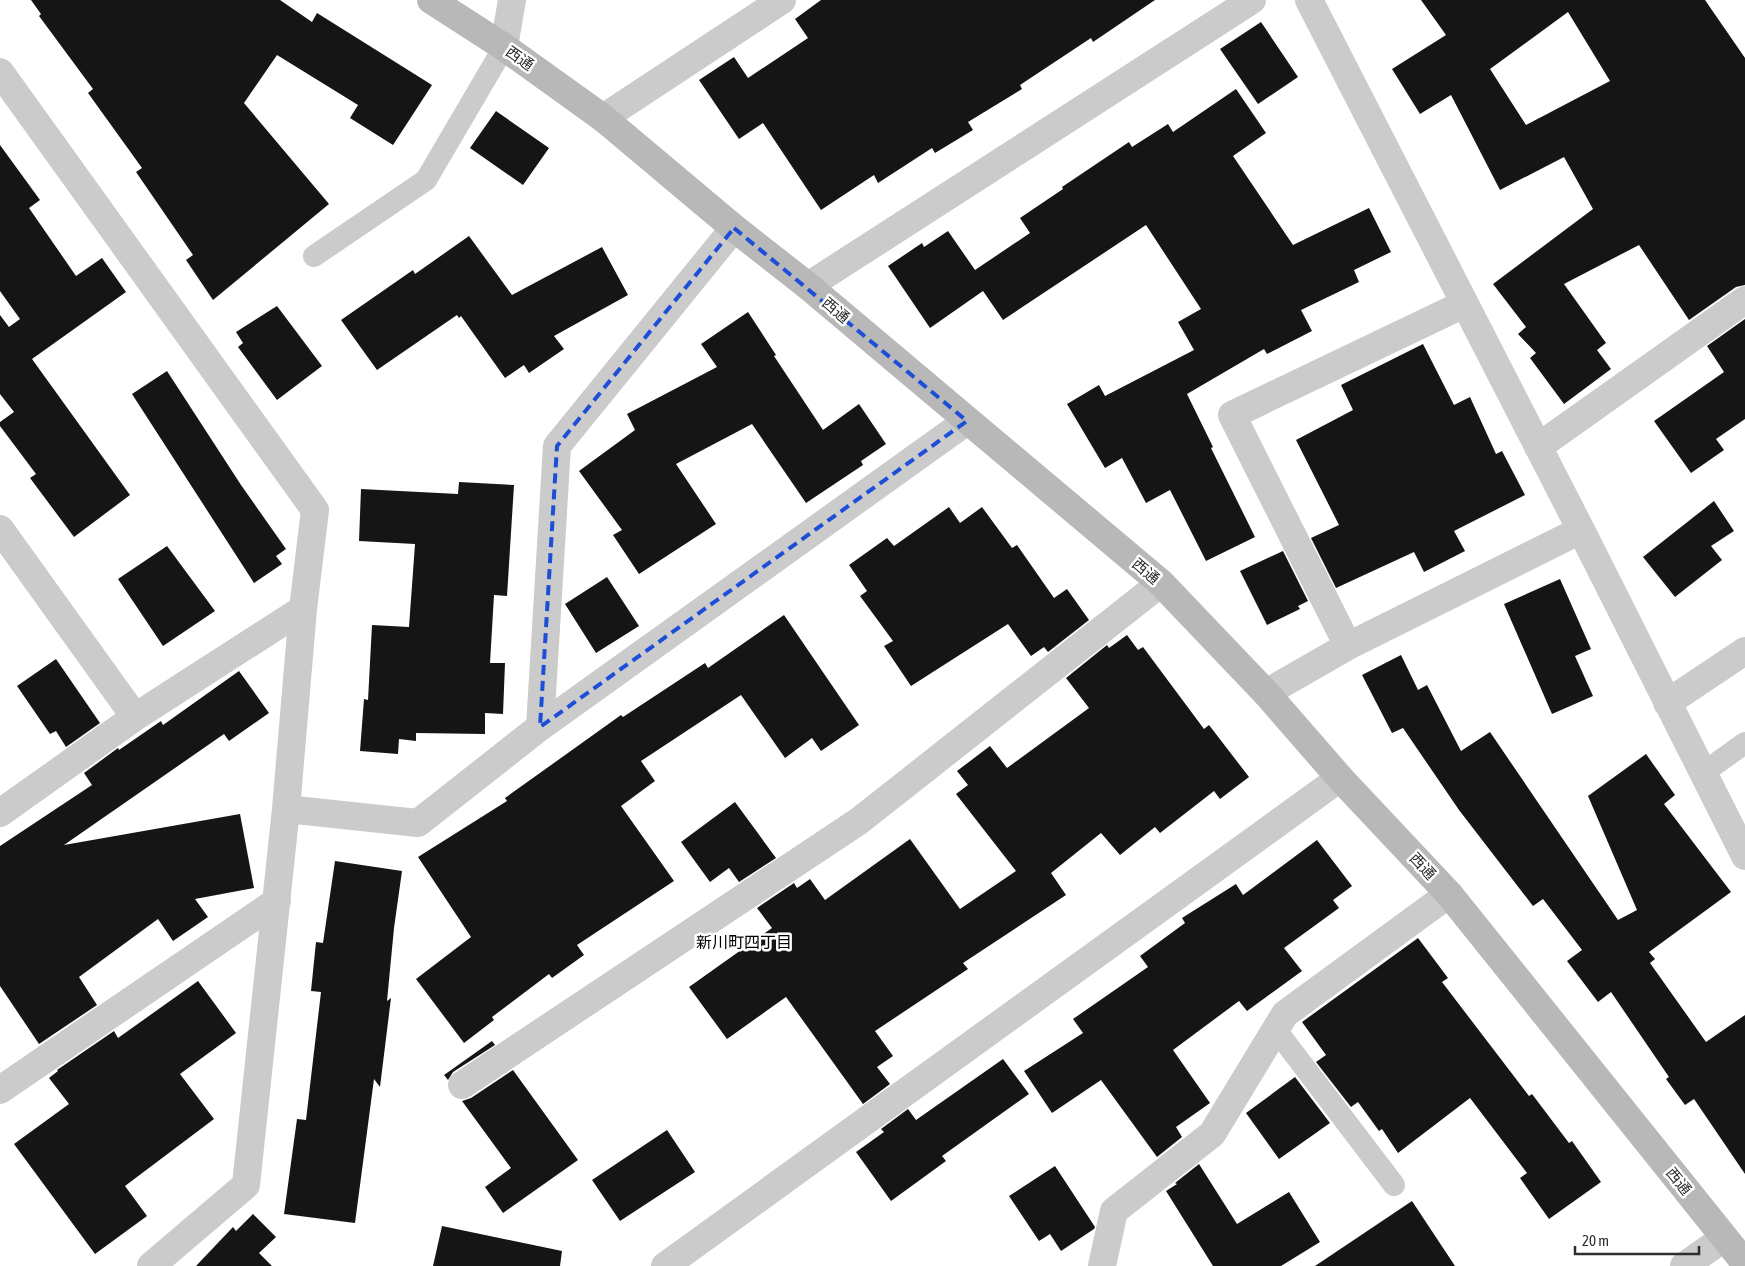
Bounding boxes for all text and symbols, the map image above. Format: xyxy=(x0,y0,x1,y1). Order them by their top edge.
street label: 西通 xyxy=(503,42,537,74)
street label: 西通 xyxy=(819,294,853,326)
street label: 西通 xyxy=(1129,555,1163,587)
street label: 西通 xyxy=(1407,849,1439,883)
district label: 新川町四丁目 xyxy=(696,933,792,951)
street label: 西通 xyxy=(1663,1164,1695,1198)
scale bar xyxy=(1575,1224,1699,1256)
text: 20 m xyxy=(1582,1232,1609,1249)

